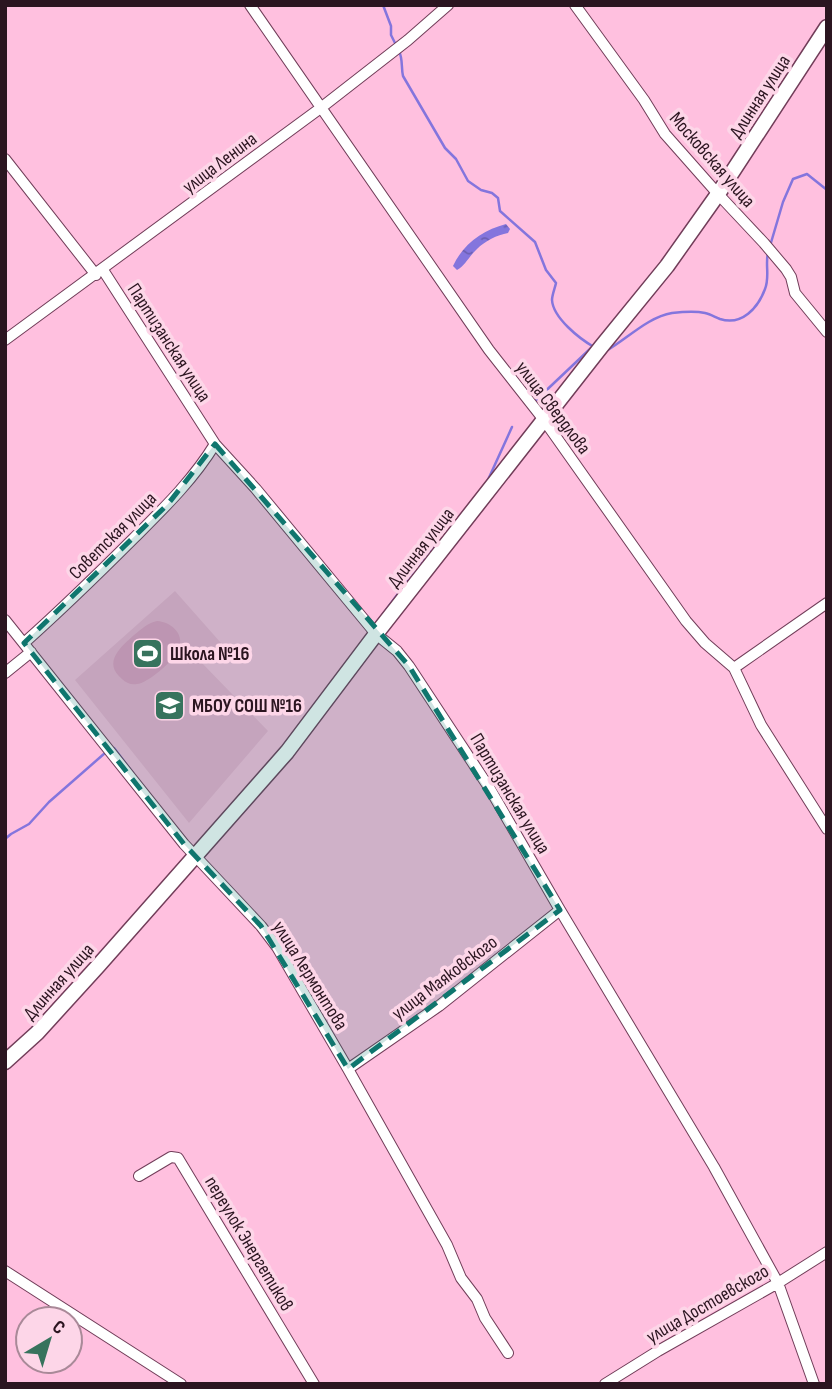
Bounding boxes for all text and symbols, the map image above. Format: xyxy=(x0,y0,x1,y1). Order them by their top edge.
street label: Длинная улица xyxy=(725,51,796,143)
street label: Московская улица xyxy=(664,108,760,212)
street label: улица Ленина xyxy=(178,128,262,199)
street label: Партизанская улица xyxy=(122,279,216,406)
street label: улица Свердлова xyxy=(510,357,595,459)
street label: Советская улица xyxy=(65,488,162,585)
street label: Длинная улица xyxy=(383,503,459,592)
sports icon: Школа №16 xyxy=(130,636,164,670)
place label: Школа №16 xyxy=(170,643,250,666)
school or university icon: МБОУ СОШ №16 xyxy=(152,688,186,722)
place label: МБОУ СОШ №16 xyxy=(192,695,302,718)
street label: Партизанская улица xyxy=(465,729,555,858)
street label: улица Лермонтова xyxy=(267,917,352,1035)
street label: улица Маяковского xyxy=(388,931,502,1025)
street label: Длинная улица xyxy=(19,939,99,1025)
street label: переулок Энергетиков xyxy=(199,1172,298,1315)
street label: улица Достоевского xyxy=(642,1260,773,1349)
north arrow xyxy=(14,1305,84,1375)
text: С xyxy=(48,1316,70,1340)

